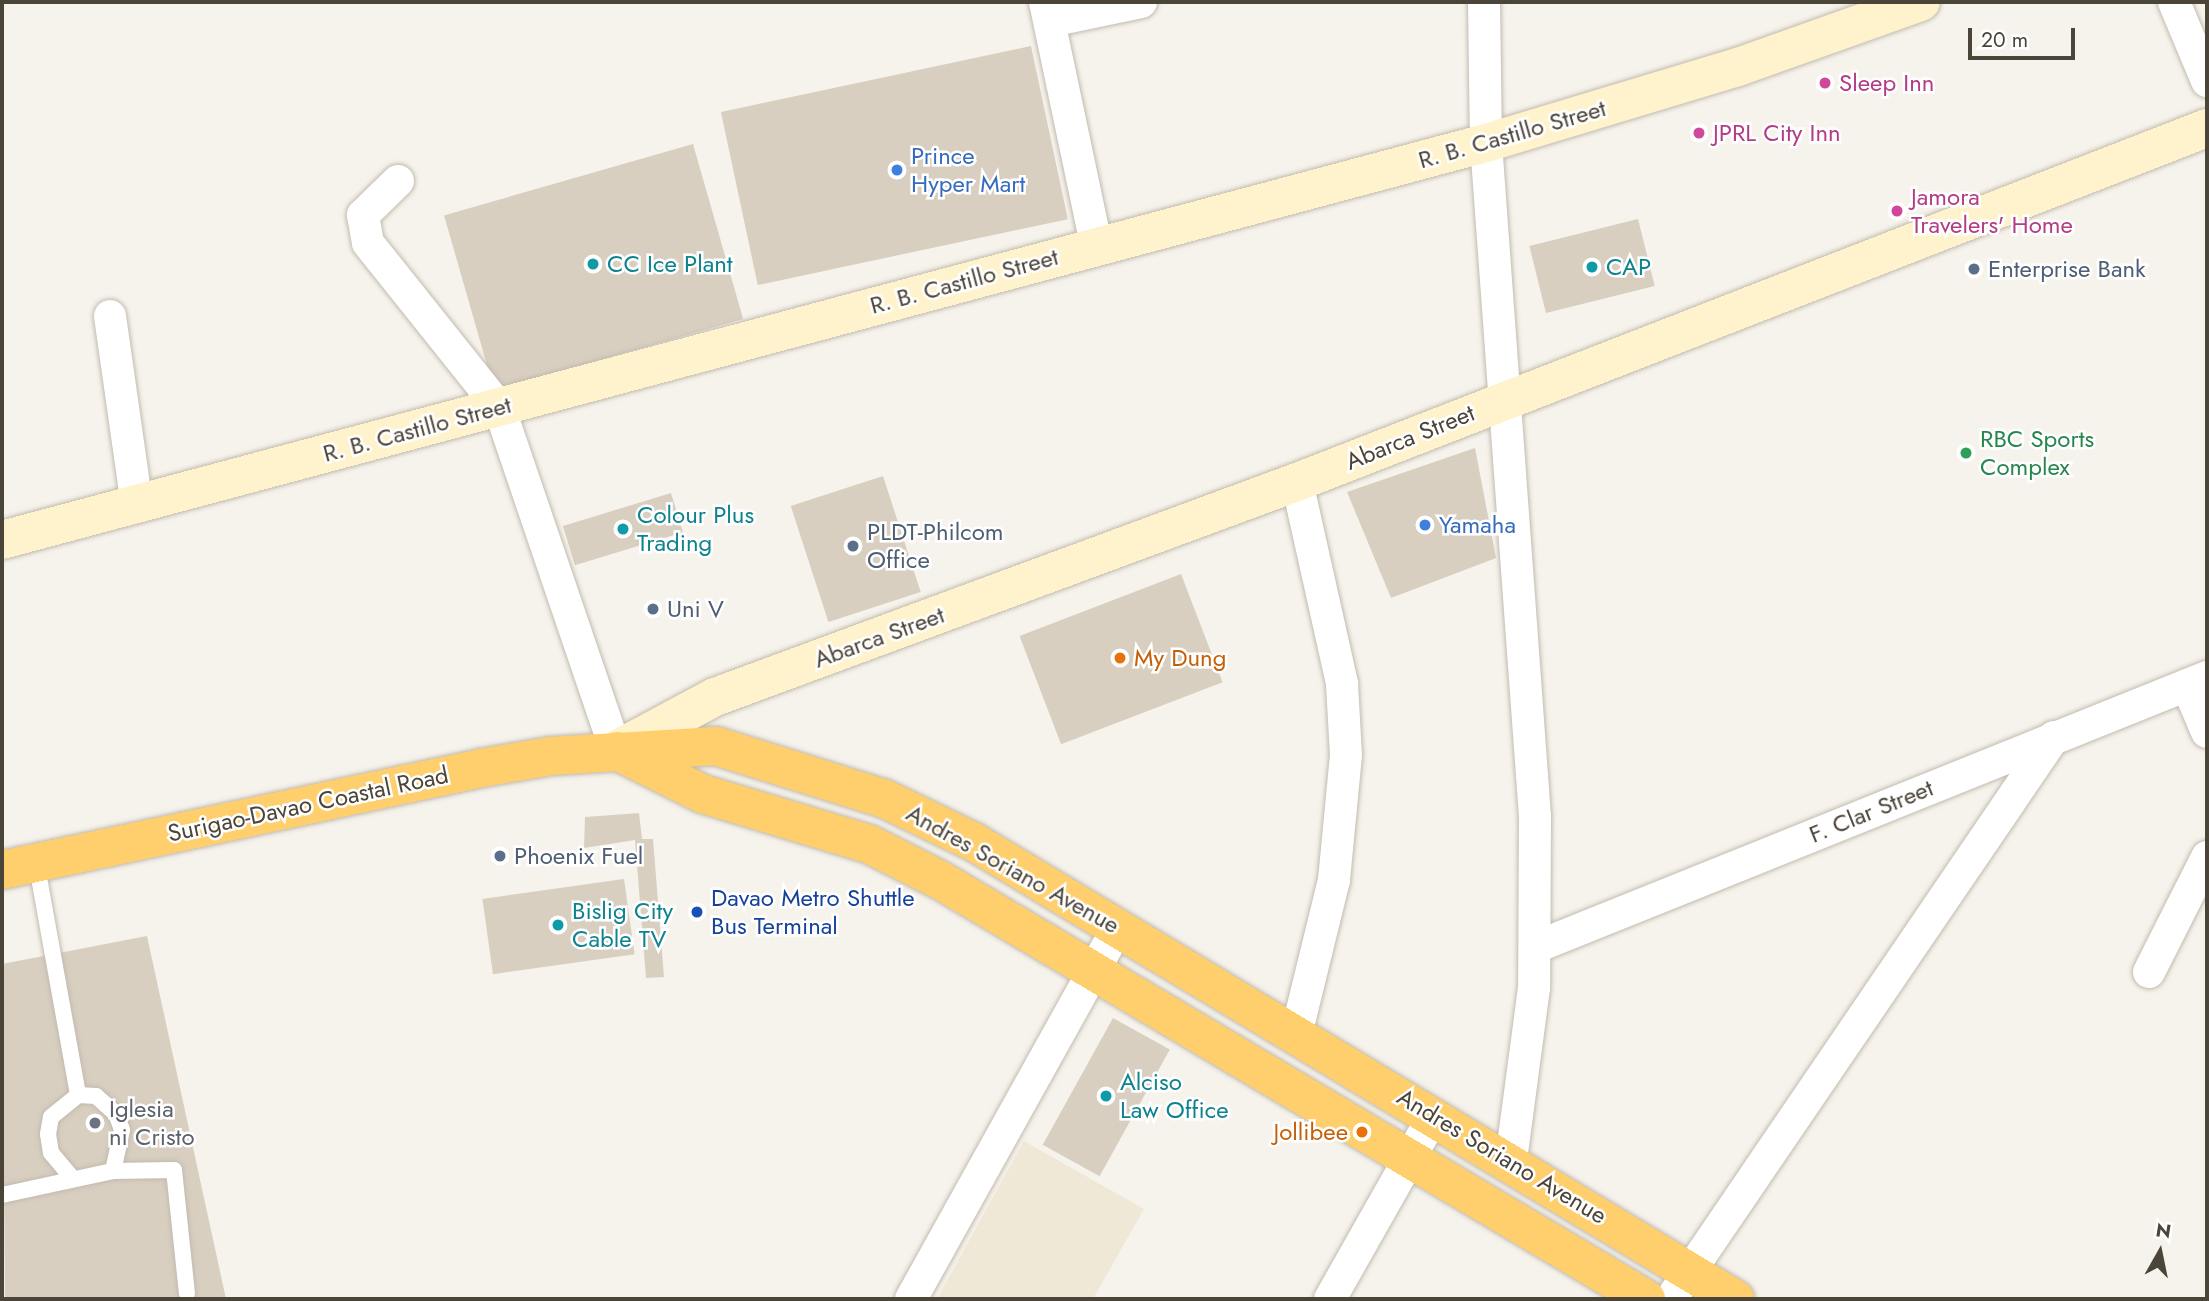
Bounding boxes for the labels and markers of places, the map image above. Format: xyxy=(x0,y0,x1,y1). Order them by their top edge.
place label: Sleep Inn xyxy=(1839,69,1934,97)
marker: Sleep Inn xyxy=(1817,75,1833,91)
place label: JPRL City Inn xyxy=(1713,119,1841,147)
marker: JPRL City Inn xyxy=(1691,125,1707,141)
place label: Prince Hyper Mart xyxy=(911,142,1025,198)
marker: Prince Hyper Mart xyxy=(889,162,905,178)
place label: Jamora Travelers' Home xyxy=(1911,183,2073,239)
marker: Jamora Travelers' Home xyxy=(1889,203,1905,219)
place label: CC Ice Plant xyxy=(607,250,733,278)
place label: CAP xyxy=(1606,253,1651,281)
place label: Enterprise Bank xyxy=(1988,255,2146,283)
marker: CC Ice Plant xyxy=(585,256,601,272)
marker: CAP xyxy=(1584,259,1600,275)
marker: Enterprise Bank xyxy=(1966,261,1982,277)
place label: RBC Sports Complex xyxy=(1980,425,2094,481)
marker: RBC Sports Complex xyxy=(1958,445,1974,461)
place label: Colour Plus Trading xyxy=(637,501,754,557)
place label: Yamaha xyxy=(1439,511,1516,539)
marker: Yamaha xyxy=(1417,517,1433,533)
place label: PLDT-Philcom Office xyxy=(867,518,1004,574)
marker: Colour Plus Trading xyxy=(615,521,631,537)
marker: PLDT-Philcom Office xyxy=(845,538,861,554)
place label: Uni V xyxy=(667,595,724,623)
marker: Uni V xyxy=(645,601,661,617)
place label: My Dung xyxy=(1134,644,1226,672)
marker: My Dung xyxy=(1112,650,1128,666)
place label: Phoenix Fuel xyxy=(514,842,643,870)
marker: Phoenix Fuel xyxy=(492,848,508,864)
place label: Davao Metro Shuttle Bus Terminal xyxy=(711,884,915,940)
place label: Bislig City Cable TV xyxy=(572,897,673,953)
marker: Davao Metro Shuttle Bus Terminal xyxy=(689,904,705,920)
marker: Bislig City Cable TV xyxy=(550,917,566,933)
place label: Alciso Law Office xyxy=(1120,1068,1229,1124)
marker: Alciso Law Office xyxy=(1098,1088,1114,1104)
place label: Iglesia ni Cristo xyxy=(109,1095,194,1151)
marker: Iglesia ni Cristo xyxy=(87,1115,103,1131)
place label: Jollibee xyxy=(1273,1118,1348,1146)
marker: Jollibee xyxy=(1354,1124,1370,1140)

